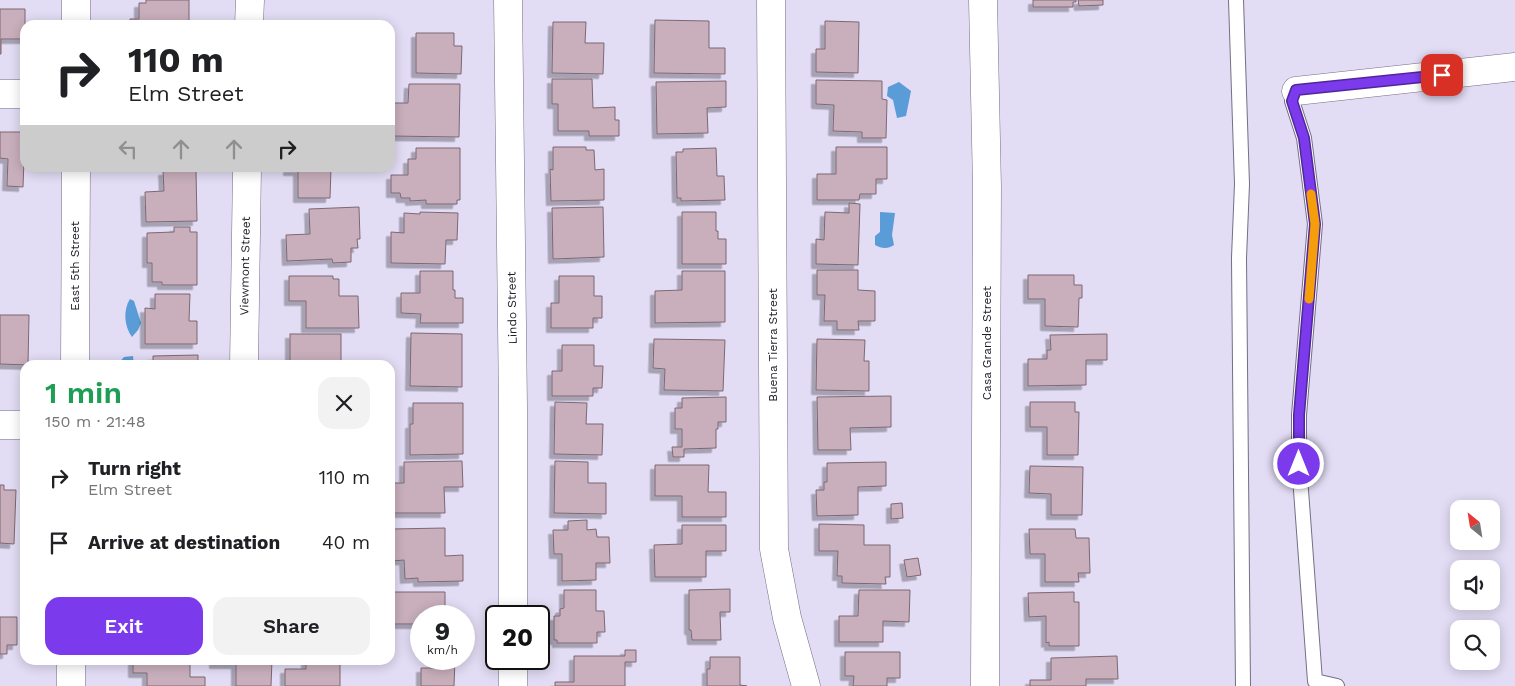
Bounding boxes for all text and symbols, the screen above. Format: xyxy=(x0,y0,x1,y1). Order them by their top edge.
text: 110 m xyxy=(128,39,224,81)
icon: right xyxy=(45,40,110,105)
pin xyxy=(1421,54,1463,96)
icon: arrive xyxy=(1428,61,1456,89)
text: Elm Street xyxy=(128,81,243,106)
icon: left xyxy=(114,135,142,163)
icon: ahead xyxy=(167,135,195,163)
icon: ahead xyxy=(220,135,248,163)
icon: right xyxy=(273,135,301,163)
street label: Viewmont Street xyxy=(237,216,253,316)
street label: East 5th Street xyxy=(68,221,82,311)
street label: Lindo Street xyxy=(504,272,520,344)
street label: Casa Grande Street xyxy=(980,286,994,400)
street label: Buena Tierra Street xyxy=(766,288,780,402)
text: 1 min xyxy=(45,375,122,410)
button: close xyxy=(318,377,370,429)
text: 150 m · 21:48 xyxy=(45,412,146,431)
position arrow xyxy=(1272,437,1324,489)
text: Turn right xyxy=(88,457,181,480)
icon: right xyxy=(45,464,73,492)
text: 110 m xyxy=(319,466,370,489)
text: Elm Street xyxy=(88,480,172,499)
north arrow xyxy=(1450,500,1500,550)
map controls xyxy=(1450,500,1500,670)
icon: arrive xyxy=(45,529,73,557)
text: Arrive at destination xyxy=(88,531,280,554)
text: 40 m xyxy=(322,531,370,554)
button: sound xyxy=(1450,560,1500,610)
button: Exit xyxy=(45,597,203,655)
button: Share xyxy=(213,597,370,655)
speed limit sign: 20 xyxy=(485,605,550,670)
text: 9 xyxy=(435,617,450,646)
button: search xyxy=(1450,620,1500,670)
text: km/h xyxy=(427,643,458,657)

